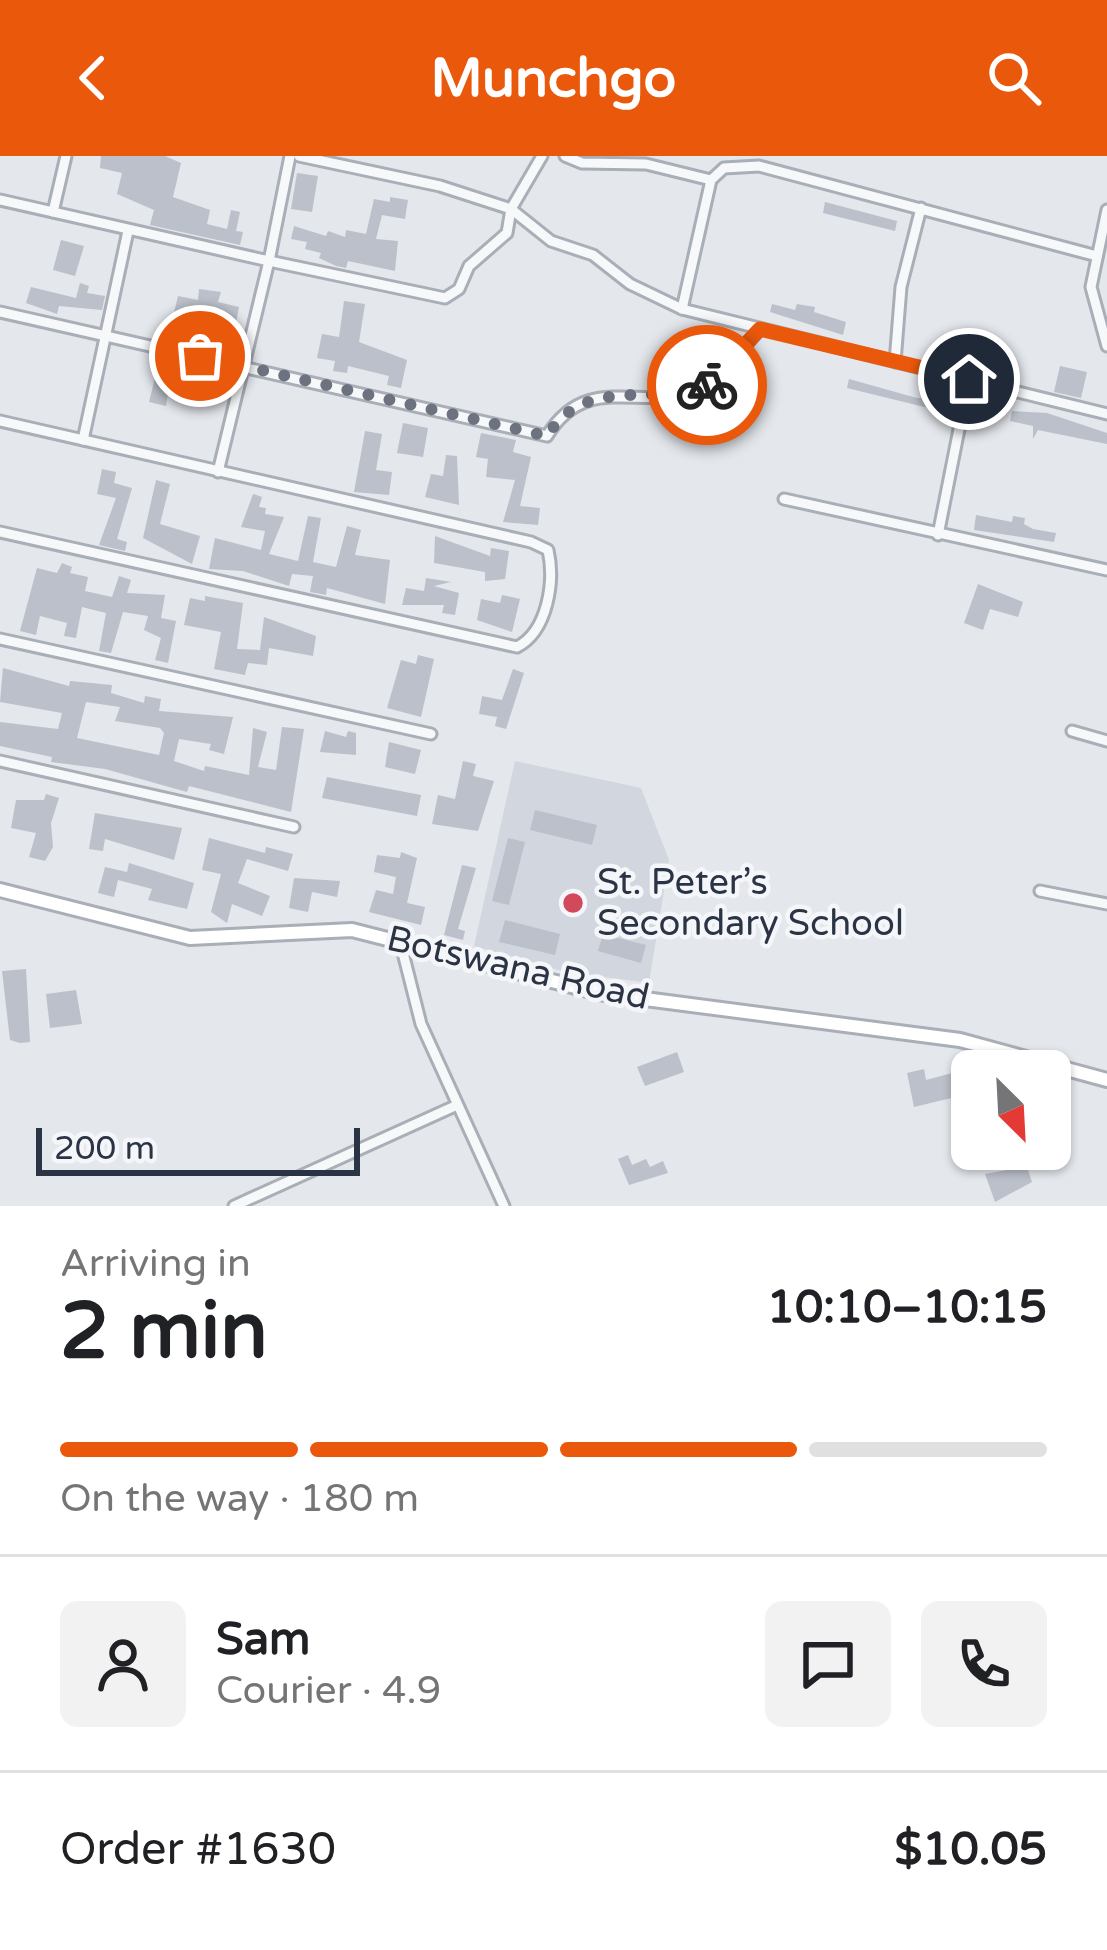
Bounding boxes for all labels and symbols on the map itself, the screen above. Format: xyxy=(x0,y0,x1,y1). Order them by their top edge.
pin xyxy=(149,305,251,407)
courier xyxy=(647,325,767,445)
pin xyxy=(918,328,1020,430)
place label: St. Peter’s Secondary School xyxy=(597,861,904,945)
marker: St. Peter’s Secondary School xyxy=(560,890,586,916)
street label: Botswana Road xyxy=(383,917,653,1019)
north arrow xyxy=(951,1050,1071,1170)
scale bar xyxy=(36,1122,360,1175)

